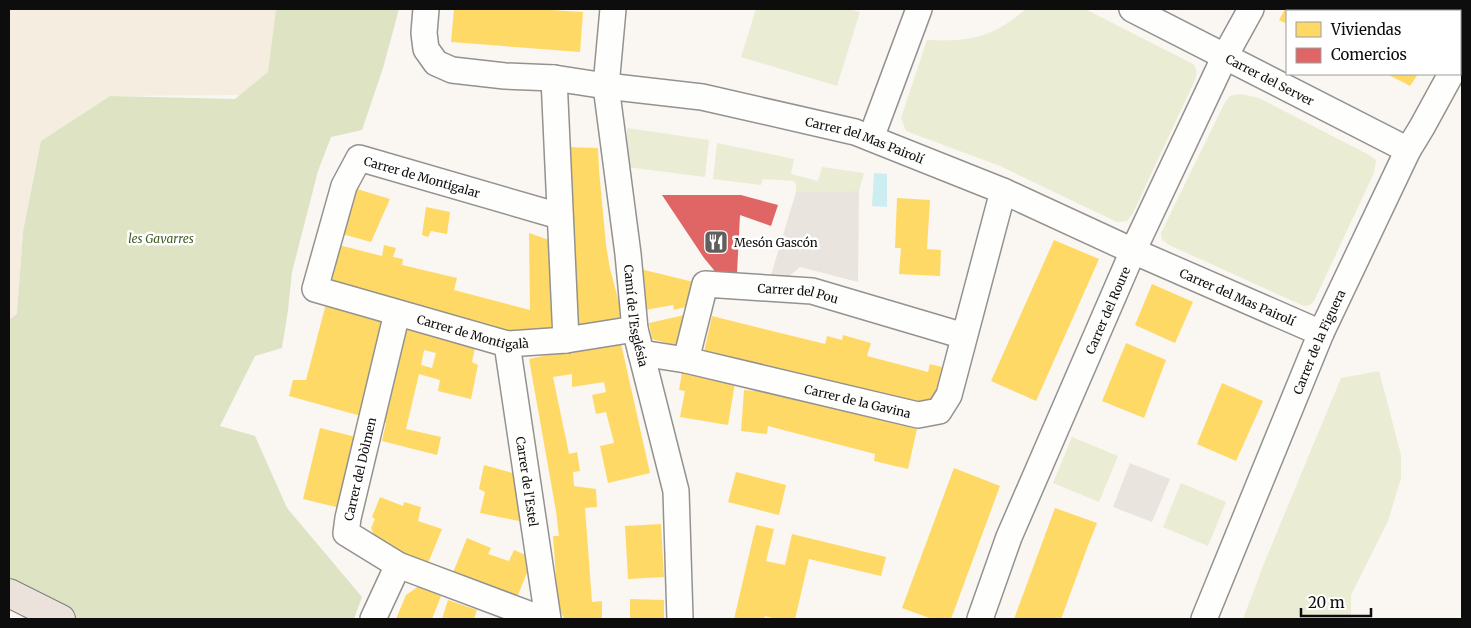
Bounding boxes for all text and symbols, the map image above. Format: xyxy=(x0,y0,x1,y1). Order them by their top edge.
legend xyxy=(1286,10,1461,75)
text: Viviendas xyxy=(1330,20,1401,39)
text: Comercios xyxy=(1331,45,1407,64)
street label: Carrer del Server xyxy=(1223,51,1317,109)
street label: Carrer del Mas Pairolí xyxy=(804,113,927,167)
street label: Carrer de Montigalar xyxy=(362,153,482,201)
restaurant icon: Mesón Gascón xyxy=(703,229,729,255)
park label: les Gavarres xyxy=(128,231,194,246)
place label: Mesón Gascón xyxy=(734,235,818,250)
street label: Camí de l'Església xyxy=(622,264,652,369)
street label: Carrer del Roure xyxy=(1082,264,1133,356)
street label: Carrer del Mas Pairolí xyxy=(1178,265,1299,329)
street label: Carrer del Pou xyxy=(757,280,841,306)
street label: Carrer de la Figuera xyxy=(1289,287,1348,396)
street label: Carrer de Montigalà xyxy=(415,311,530,352)
street label: Carrer de la Gavina xyxy=(803,381,913,421)
street label: Carrer del Dòlmen xyxy=(341,416,379,522)
street label: Carrer de l'Estel xyxy=(513,435,542,528)
scale bar xyxy=(1301,586,1371,618)
text: 20 m xyxy=(1308,593,1345,612)

